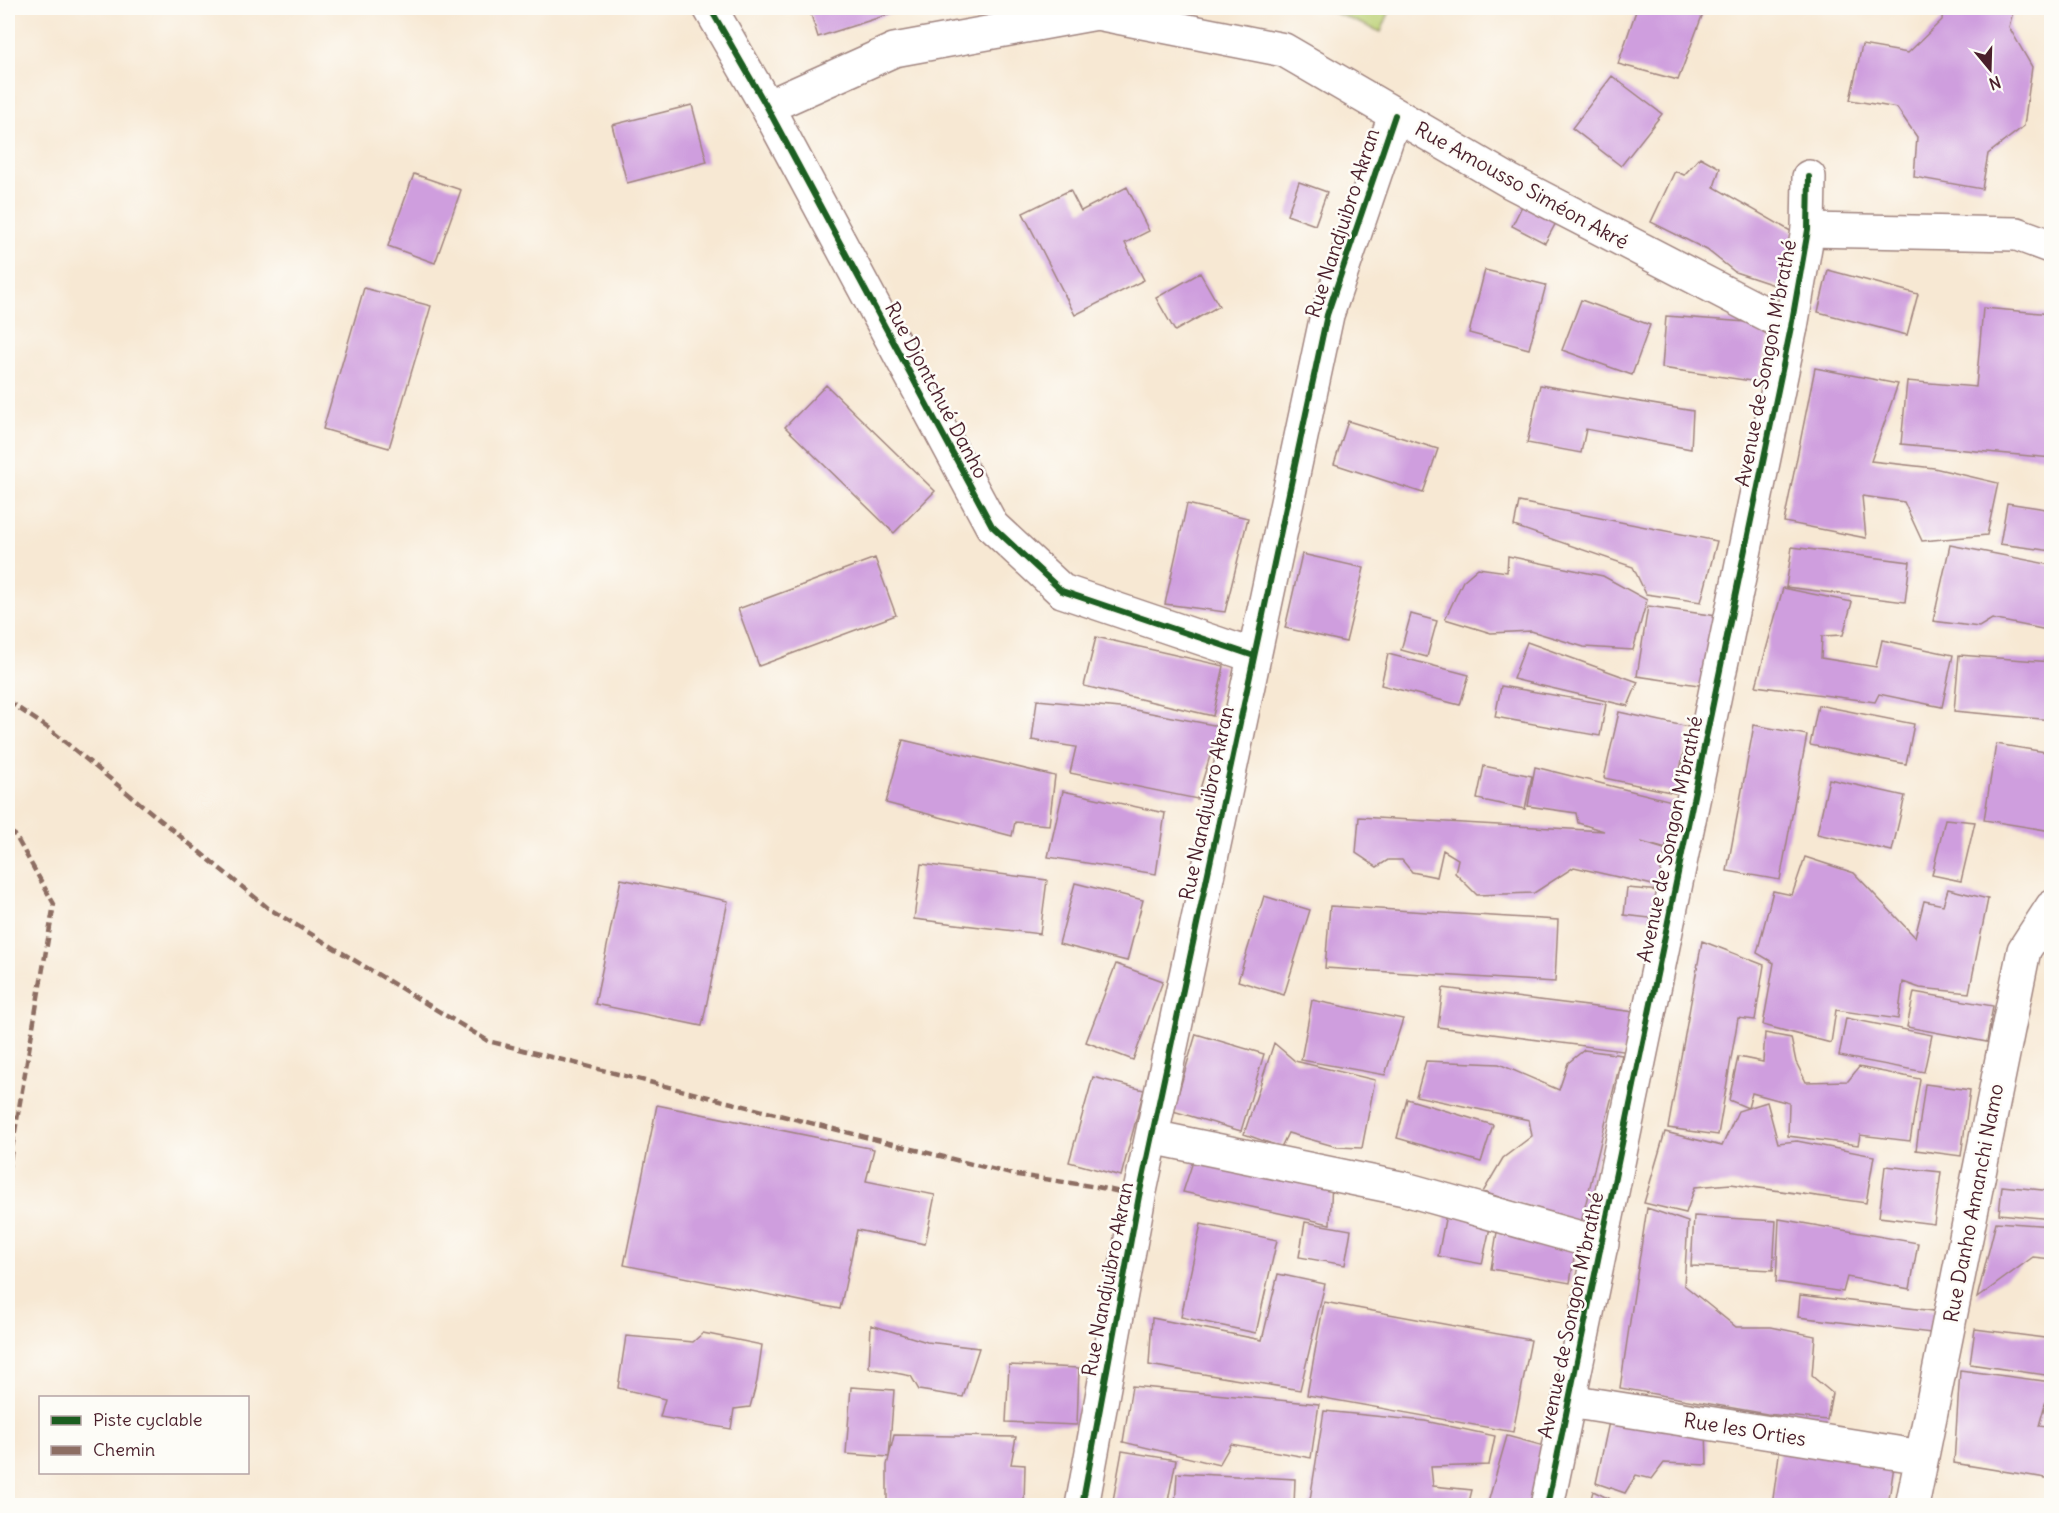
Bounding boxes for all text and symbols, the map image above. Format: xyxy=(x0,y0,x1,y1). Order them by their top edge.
north arrow xyxy=(1960,39,2020,99)
text: N xyxy=(1986,72,2003,94)
street label: Rue Amousso Siméon Akré xyxy=(1411,116,1633,254)
street label: Rue Nandjuibro Akran xyxy=(1300,125,1384,321)
street label: Avenue de Songon M'brathé xyxy=(1729,237,1801,489)
street label: Rue Djontchué Danho xyxy=(880,297,994,483)
street label: Rue Nandjuibro Akran xyxy=(1173,704,1239,902)
street label: Avenue de Songon M'brathé xyxy=(1631,714,1707,964)
street label: Rue Danho Amanchi Namo xyxy=(1938,1082,2008,1324)
street label: Rue Nandjuibro Akran xyxy=(1076,1180,1138,1378)
street label: Avenue de Songon M'brathé xyxy=(1532,1190,1608,1440)
legend xyxy=(39,1396,249,1474)
street label: Rue les Orties xyxy=(1682,1407,1808,1451)
text: Piste cyclable xyxy=(93,1408,202,1431)
text: Chemin xyxy=(93,1438,155,1461)

